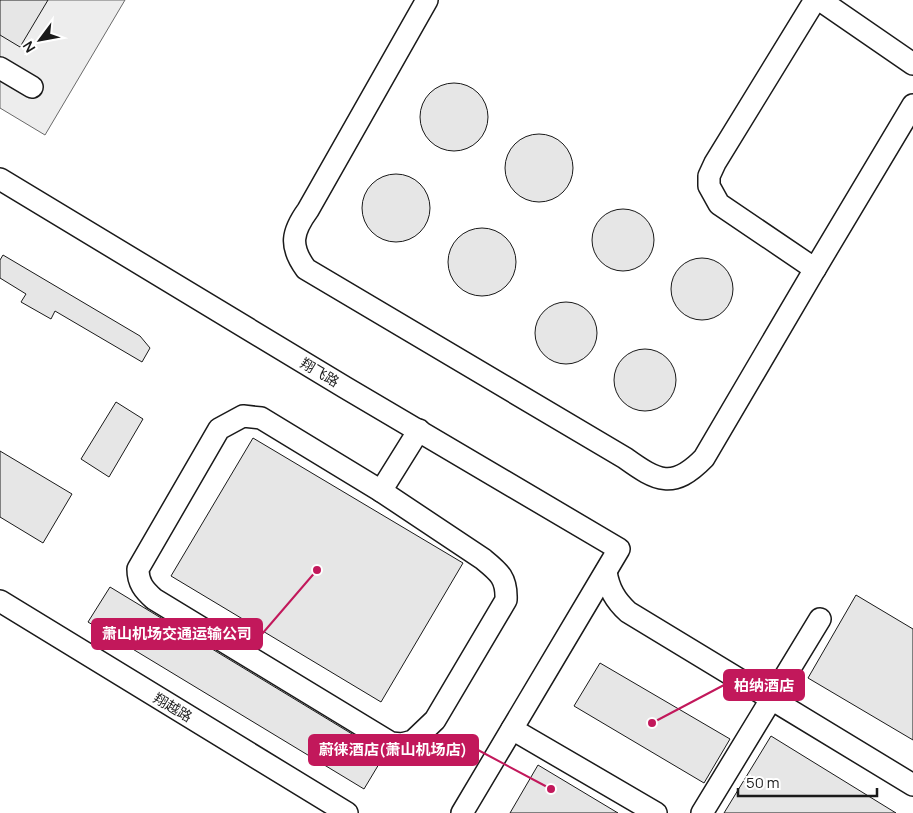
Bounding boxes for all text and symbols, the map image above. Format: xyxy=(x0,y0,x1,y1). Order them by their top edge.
north arrow xyxy=(15,15,65,65)
text: N xyxy=(18,38,39,56)
street label: 翔飞路 xyxy=(297,353,343,391)
callout: 萧山机场交通运输公司 xyxy=(92,619,262,649)
text: 萧山机场交通运输公司 xyxy=(102,623,252,644)
callout: 柏纳酒店 xyxy=(724,670,804,700)
text: 柏纳酒店 xyxy=(734,675,794,696)
street label: 翔越路 xyxy=(150,688,196,726)
callout: 蔚徕酒店(萧山机场店) xyxy=(309,735,478,765)
text: 蔚徕酒店(萧山机场店) xyxy=(319,739,467,760)
scale bar xyxy=(738,766,877,798)
text: 50 m xyxy=(746,772,780,793)

